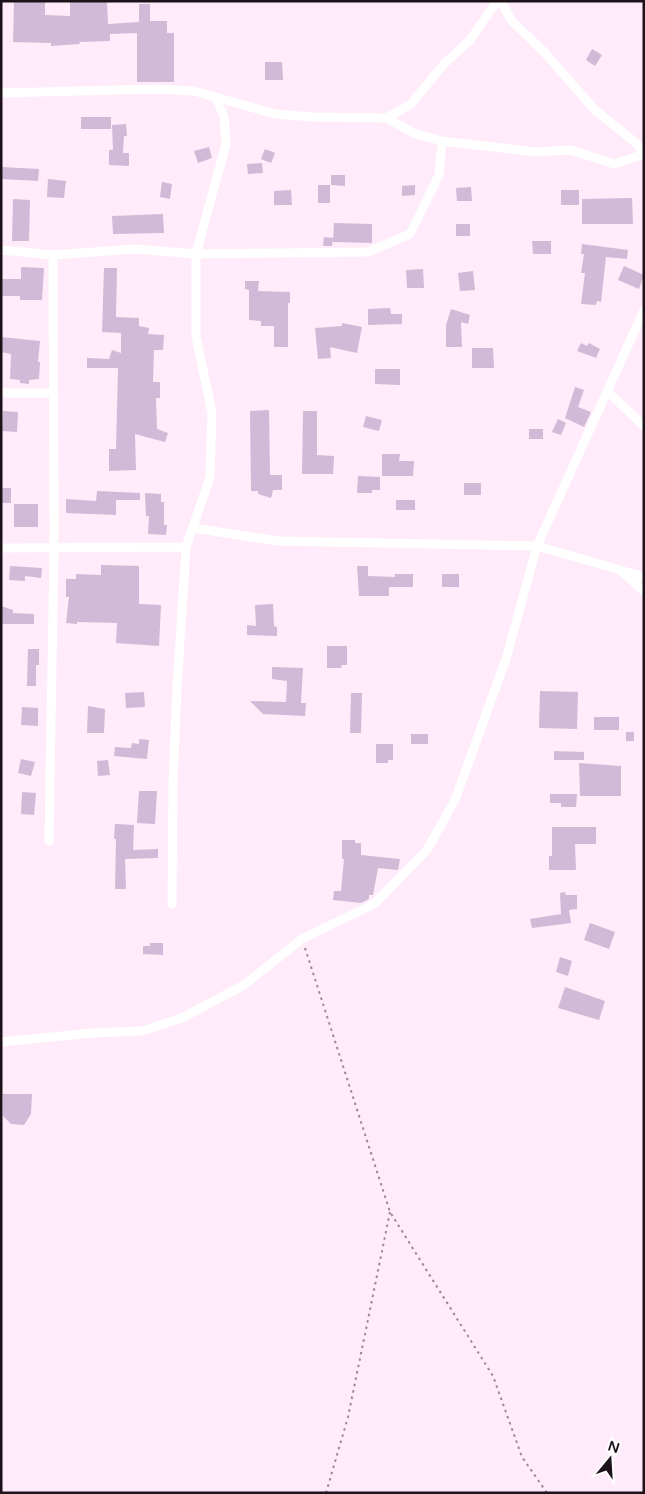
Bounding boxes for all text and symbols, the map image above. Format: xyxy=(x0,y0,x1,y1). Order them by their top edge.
north arrow xyxy=(585,1434,635,1484)
text: N xyxy=(606,1437,622,1457)

